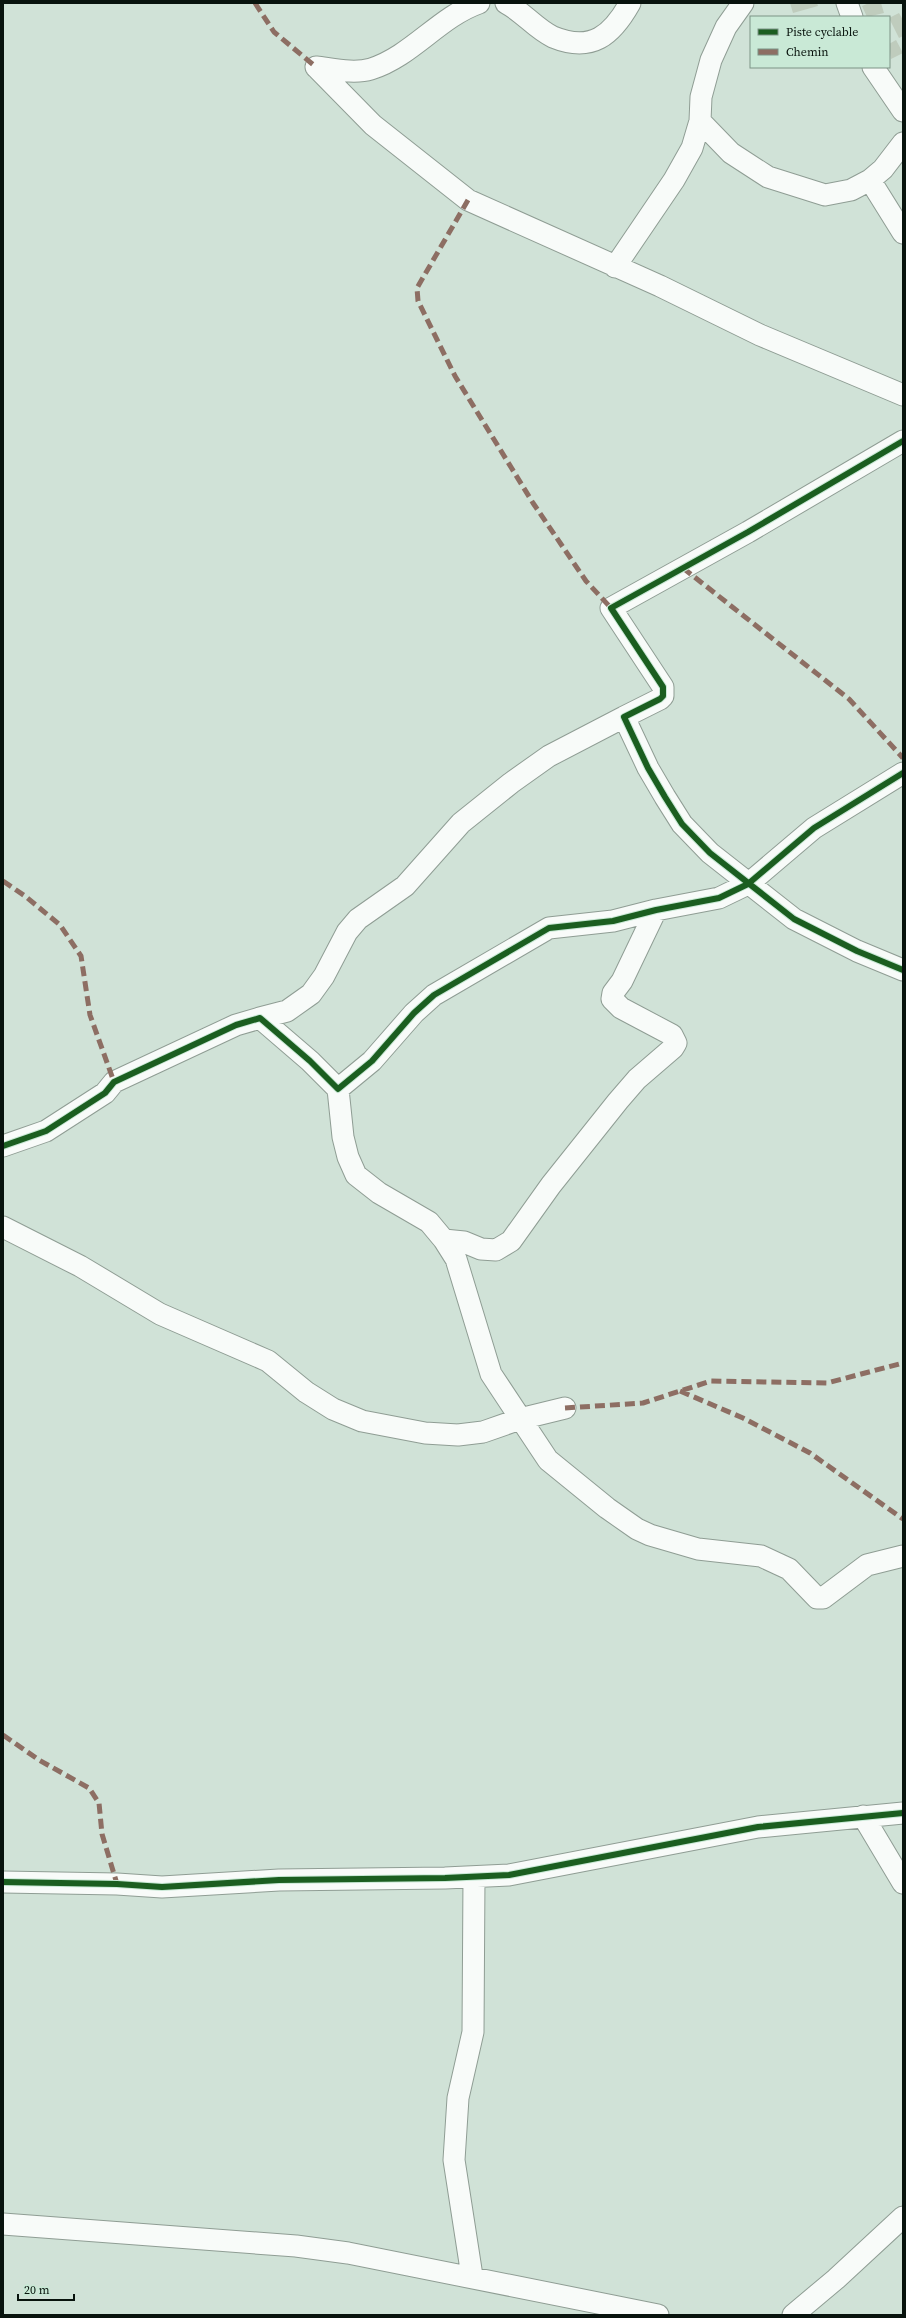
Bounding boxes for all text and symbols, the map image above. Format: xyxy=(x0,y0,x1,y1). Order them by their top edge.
legend xyxy=(750,16,890,68)
text: Piste cyclable xyxy=(786,24,858,40)
text: Chemin xyxy=(786,44,829,60)
scale bar xyxy=(18,2276,74,2302)
text: 20 m xyxy=(24,2282,50,2298)

